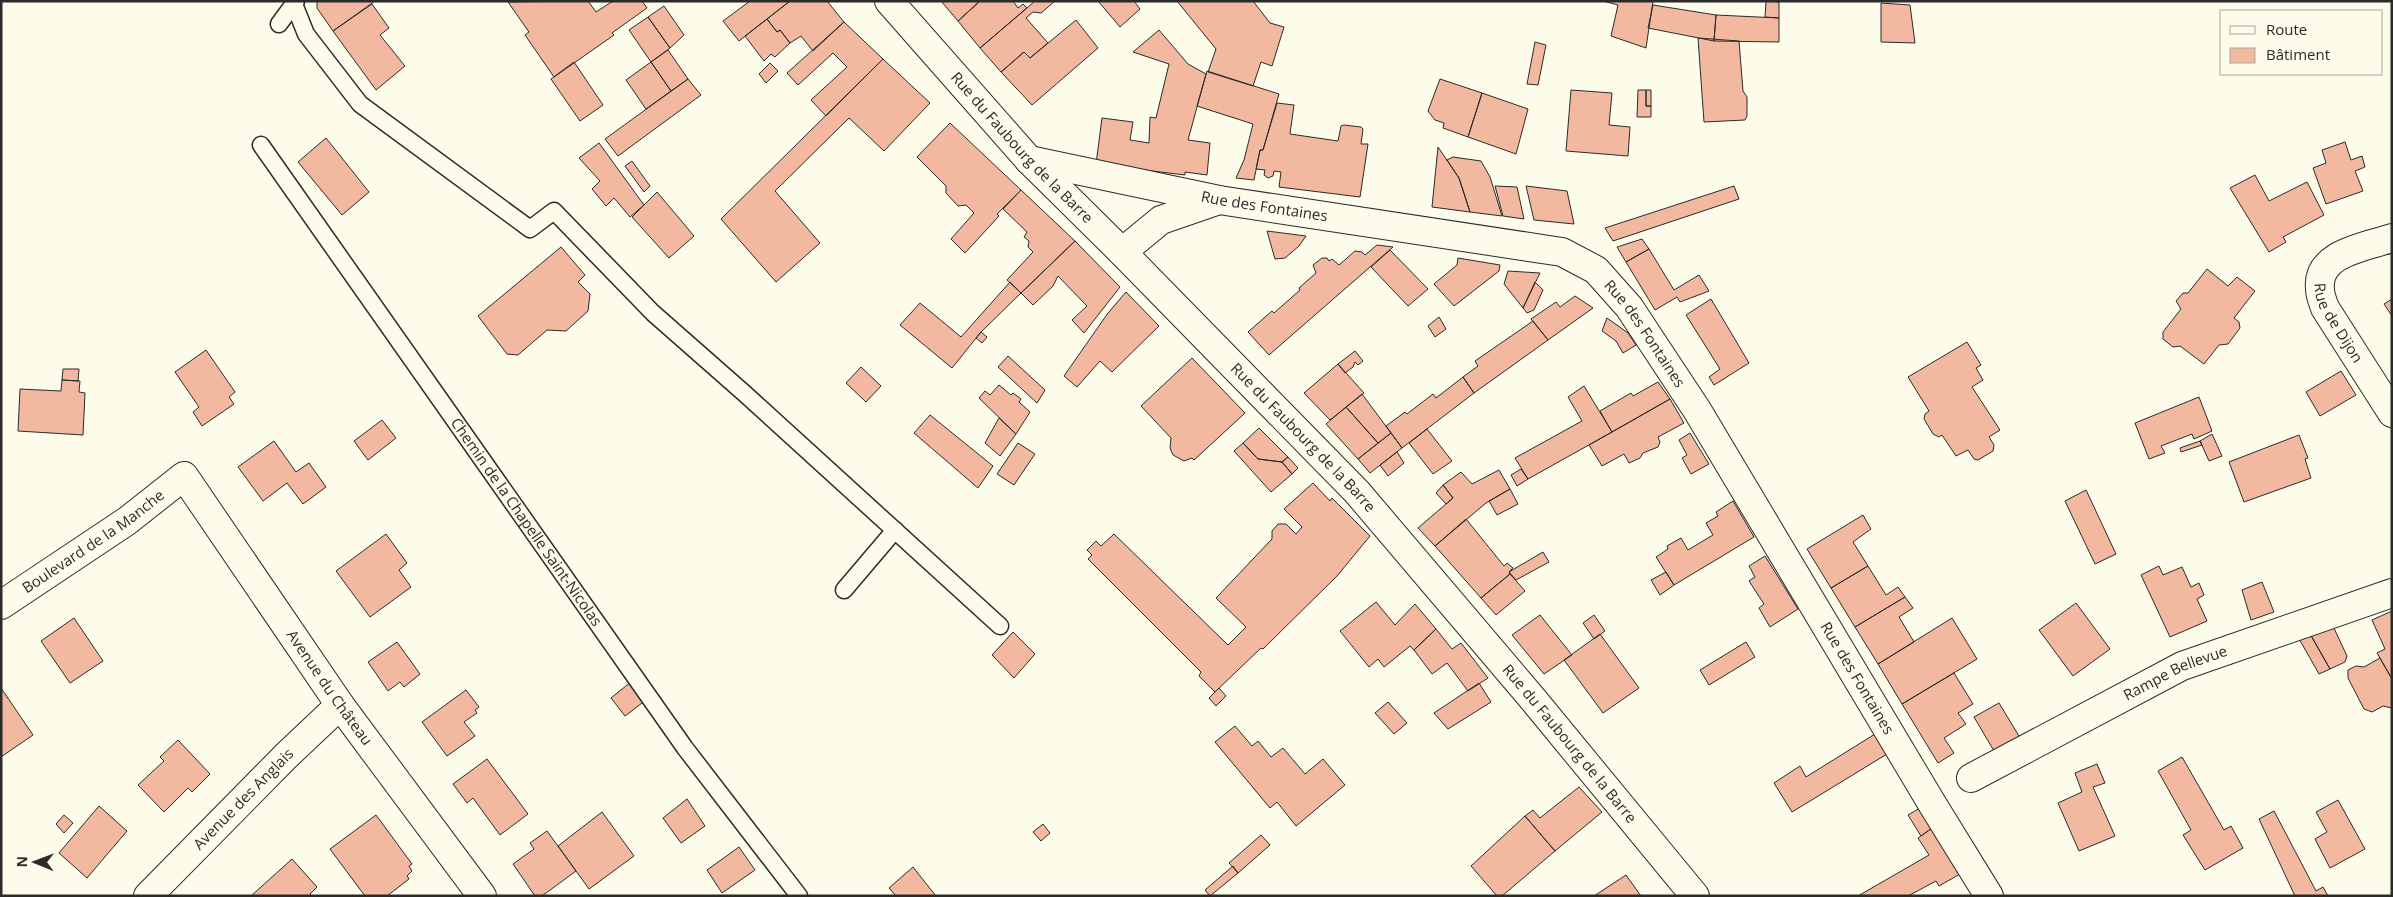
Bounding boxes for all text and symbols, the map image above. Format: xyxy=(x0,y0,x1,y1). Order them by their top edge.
legend xyxy=(2220,10,2383,75)
text: Route xyxy=(2266,19,2307,39)
text: Bâtiment xyxy=(2266,44,2330,64)
street label: Rue du Faubourg de la Barre xyxy=(947,67,1098,227)
street label: Rue des Fontaines xyxy=(1199,186,1329,225)
street label: Rue des Fontaines xyxy=(1600,275,1690,391)
street label: Rue de Dijon xyxy=(2311,282,2368,366)
street label: Rue du Faubourg de la Barre xyxy=(1227,358,1381,516)
street label: Chemin de la Chapelle Saint-Nicolas xyxy=(447,413,607,630)
street label: Boulevard de la Manche xyxy=(18,485,168,597)
street label: Rue des Fontaines xyxy=(1817,618,1899,738)
street label: Avenue du Château xyxy=(283,626,378,749)
street label: Rampe Bellevue xyxy=(2119,640,2230,704)
street label: Rue du Faubourg de la Barre xyxy=(1499,660,1642,827)
street label: Avenue des Anglais xyxy=(188,743,297,853)
north arrow xyxy=(10,837,60,887)
text: N xyxy=(12,856,31,868)

